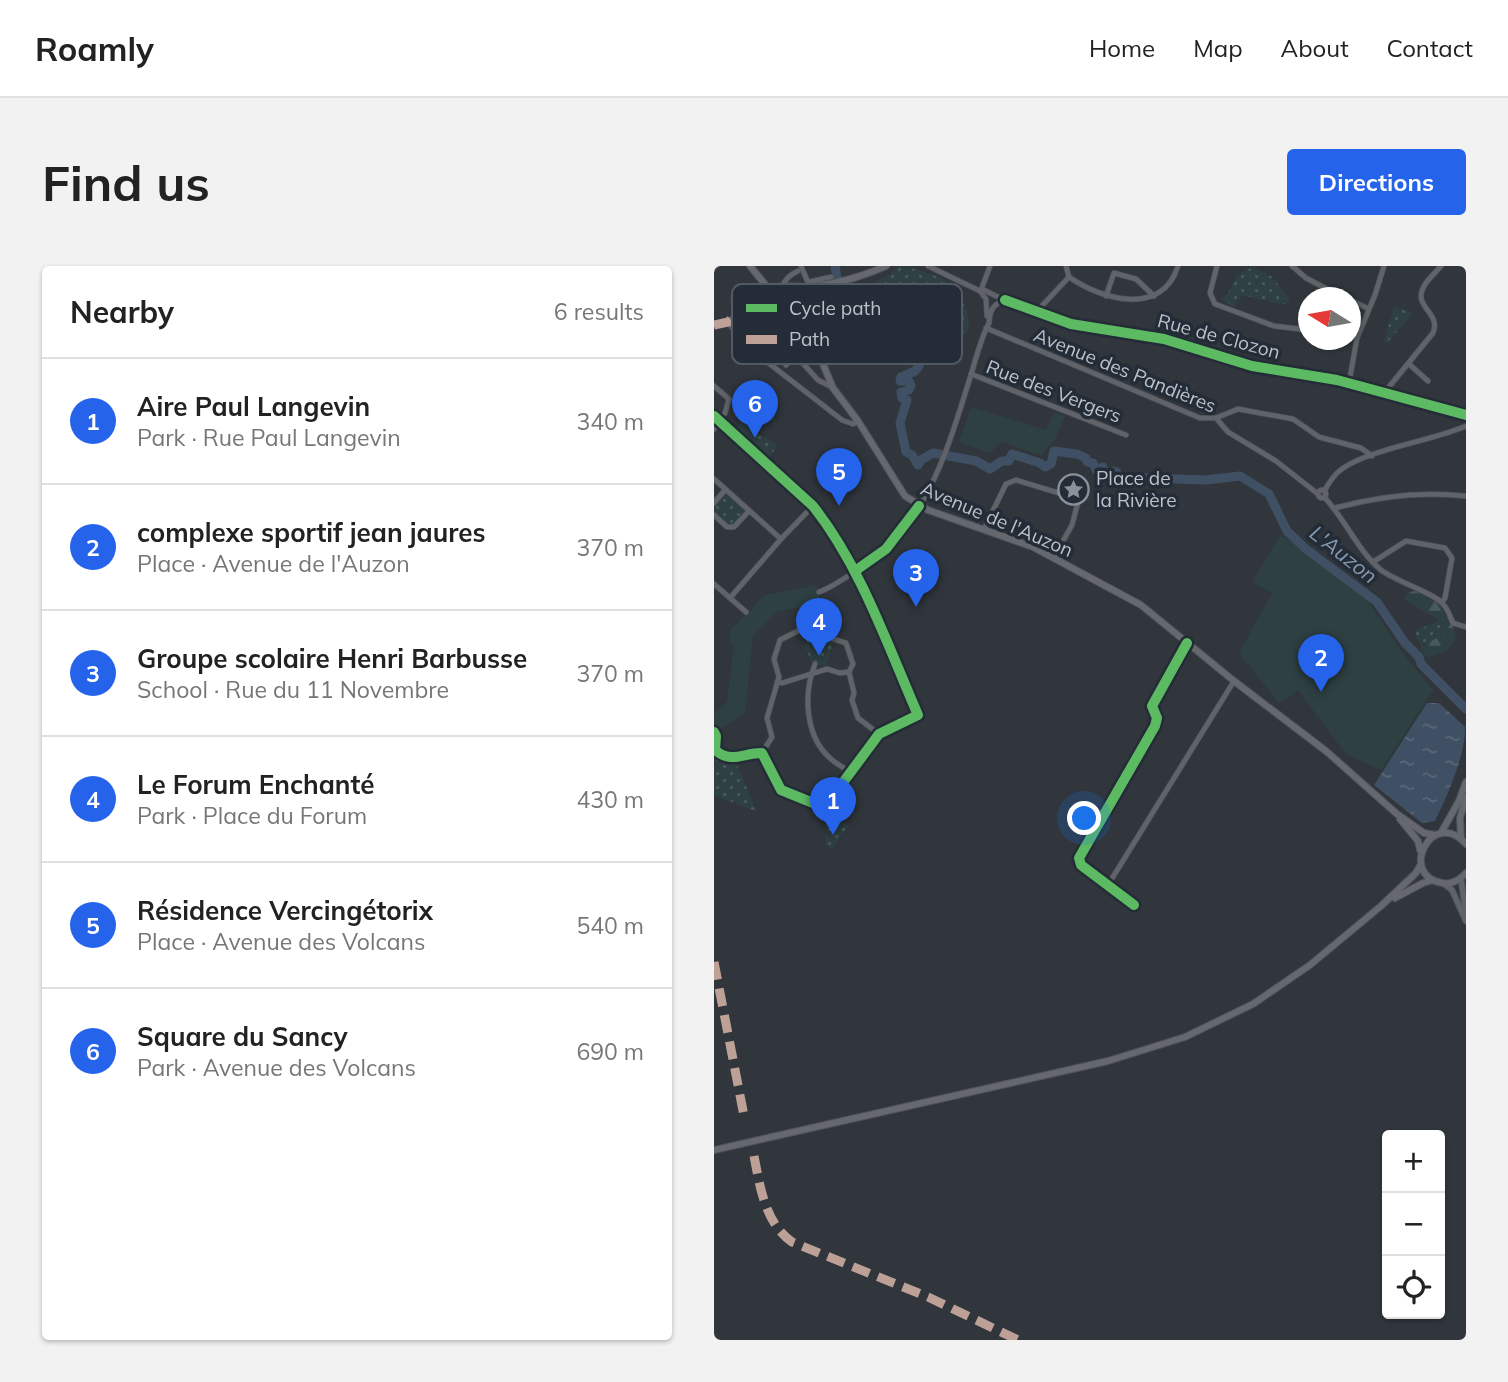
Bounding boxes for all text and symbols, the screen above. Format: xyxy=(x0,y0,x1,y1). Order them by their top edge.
text: Roamly xyxy=(35,28,154,69)
text: Home xyxy=(1089,33,1155,63)
text: Map xyxy=(1193,33,1243,63)
text: About xyxy=(1281,33,1349,63)
text: Contact xyxy=(1387,33,1473,63)
button: Directions xyxy=(1287,149,1466,215)
text: Find us xyxy=(42,152,210,213)
legend xyxy=(732,284,962,364)
north arrow xyxy=(1298,287,1361,350)
text: Nearby xyxy=(70,293,174,331)
text: Cycle path xyxy=(789,296,881,320)
text: 6 results xyxy=(554,297,644,326)
street label: Rue de Clozon xyxy=(1155,308,1283,364)
street label: Avenue des Pandières xyxy=(1030,322,1220,418)
text: Path xyxy=(789,327,830,351)
street label: Rue des Vergers xyxy=(983,354,1125,428)
pin: 6 xyxy=(732,380,778,438)
text: Aire Paul Langevin xyxy=(137,390,370,423)
text: 1 xyxy=(86,407,100,436)
text: 340 m xyxy=(576,407,644,436)
text: Park · Rue Paul Langevin xyxy=(137,423,401,452)
pin: 5 xyxy=(816,448,862,506)
place label: Place de la Rivière xyxy=(1096,466,1177,512)
place icon: Place de la Rivière xyxy=(1056,472,1090,506)
street label: Avenue de l'Auzon xyxy=(917,476,1077,562)
text: complexe sportif jean jaures xyxy=(137,516,485,549)
water label: L'Auzon xyxy=(1305,520,1383,588)
text: 2 xyxy=(86,533,100,562)
text: 370 m xyxy=(576,533,644,562)
text: Place · Avenue de l'Auzon xyxy=(137,549,410,578)
pin: 3 xyxy=(893,549,939,607)
pin: 4 xyxy=(796,598,842,656)
pin: 2 xyxy=(1298,634,1344,692)
text: Groupe scolaire Henri Barbusse xyxy=(137,642,527,675)
text: 3 xyxy=(86,659,100,688)
text: 370 m xyxy=(576,659,644,688)
text: School · Rue du 11 Novembre xyxy=(137,675,449,704)
text: Le Forum Enchanté xyxy=(137,768,375,801)
pin: 1 xyxy=(810,777,856,835)
text: 4 xyxy=(86,785,100,814)
text: 430 m xyxy=(576,785,644,814)
text: Park · Place du Forum xyxy=(137,801,367,830)
your location xyxy=(1067,801,1101,835)
text: Résidence Vercingétorix xyxy=(137,894,433,927)
text: 5 xyxy=(86,911,100,940)
text: 540 m xyxy=(576,911,644,940)
text: Place · Avenue des Volcans xyxy=(137,927,425,956)
text: Square du Sancy xyxy=(137,1020,348,1053)
text: 6 xyxy=(86,1037,100,1066)
text: 690 m xyxy=(576,1037,644,1066)
text: Park · Avenue des Volcans xyxy=(137,1053,416,1082)
map controls xyxy=(1382,1130,1445,1319)
button: + xyxy=(1382,1130,1445,1193)
button: − xyxy=(1382,1193,1445,1256)
button: locate xyxy=(1382,1256,1445,1319)

